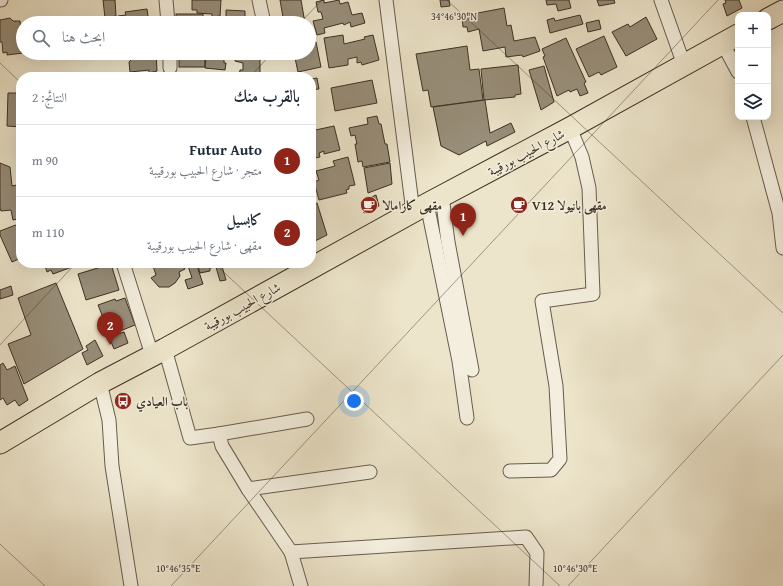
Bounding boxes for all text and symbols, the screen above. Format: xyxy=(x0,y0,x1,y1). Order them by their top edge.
text: 34°46'30"N xyxy=(431,9,477,24)
map controls xyxy=(735,12,771,120)
button: + xyxy=(735,12,771,48)
search box xyxy=(16,16,316,60)
text: ابحث هنا xyxy=(62,26,105,47)
icon: search xyxy=(30,27,52,49)
button: − xyxy=(735,48,771,84)
text: بالقرب منك xyxy=(233,83,300,108)
button: layers xyxy=(735,84,771,120)
text: النتائج: 2 xyxy=(32,88,67,107)
street label: شارع الحبيب بورقيبة xyxy=(485,124,569,182)
text: Futur Auto xyxy=(189,139,262,160)
text: 90 m xyxy=(32,151,58,170)
text: 1 xyxy=(284,151,290,170)
text: متجر · شارع الحبيب بورقيبة xyxy=(149,161,262,180)
cafe icon: مقهى كارامالا xyxy=(359,195,379,215)
cafe icon: V12 مقهى بانيولا xyxy=(509,195,529,215)
place label: مقهى كارامالا xyxy=(382,196,442,215)
place label: V12 مقهى بانيولا xyxy=(532,196,607,215)
pin: 1 xyxy=(450,203,476,236)
text: كابسيل xyxy=(226,209,262,230)
text: 110 m xyxy=(32,223,64,242)
text: 2 xyxy=(284,223,290,242)
text: مقهى · شارع الحبيب بورقيبة xyxy=(147,236,262,255)
street label: شارع الحبيب بورقيبة xyxy=(201,278,285,337)
pin: 2 xyxy=(97,312,123,345)
bus stop icon: باب العيادي xyxy=(113,391,133,411)
your location xyxy=(344,391,364,411)
place label: باب العيادي xyxy=(136,392,189,413)
text: 10°46'35"E xyxy=(156,561,200,576)
text: 10°46'30"E xyxy=(553,561,597,576)

